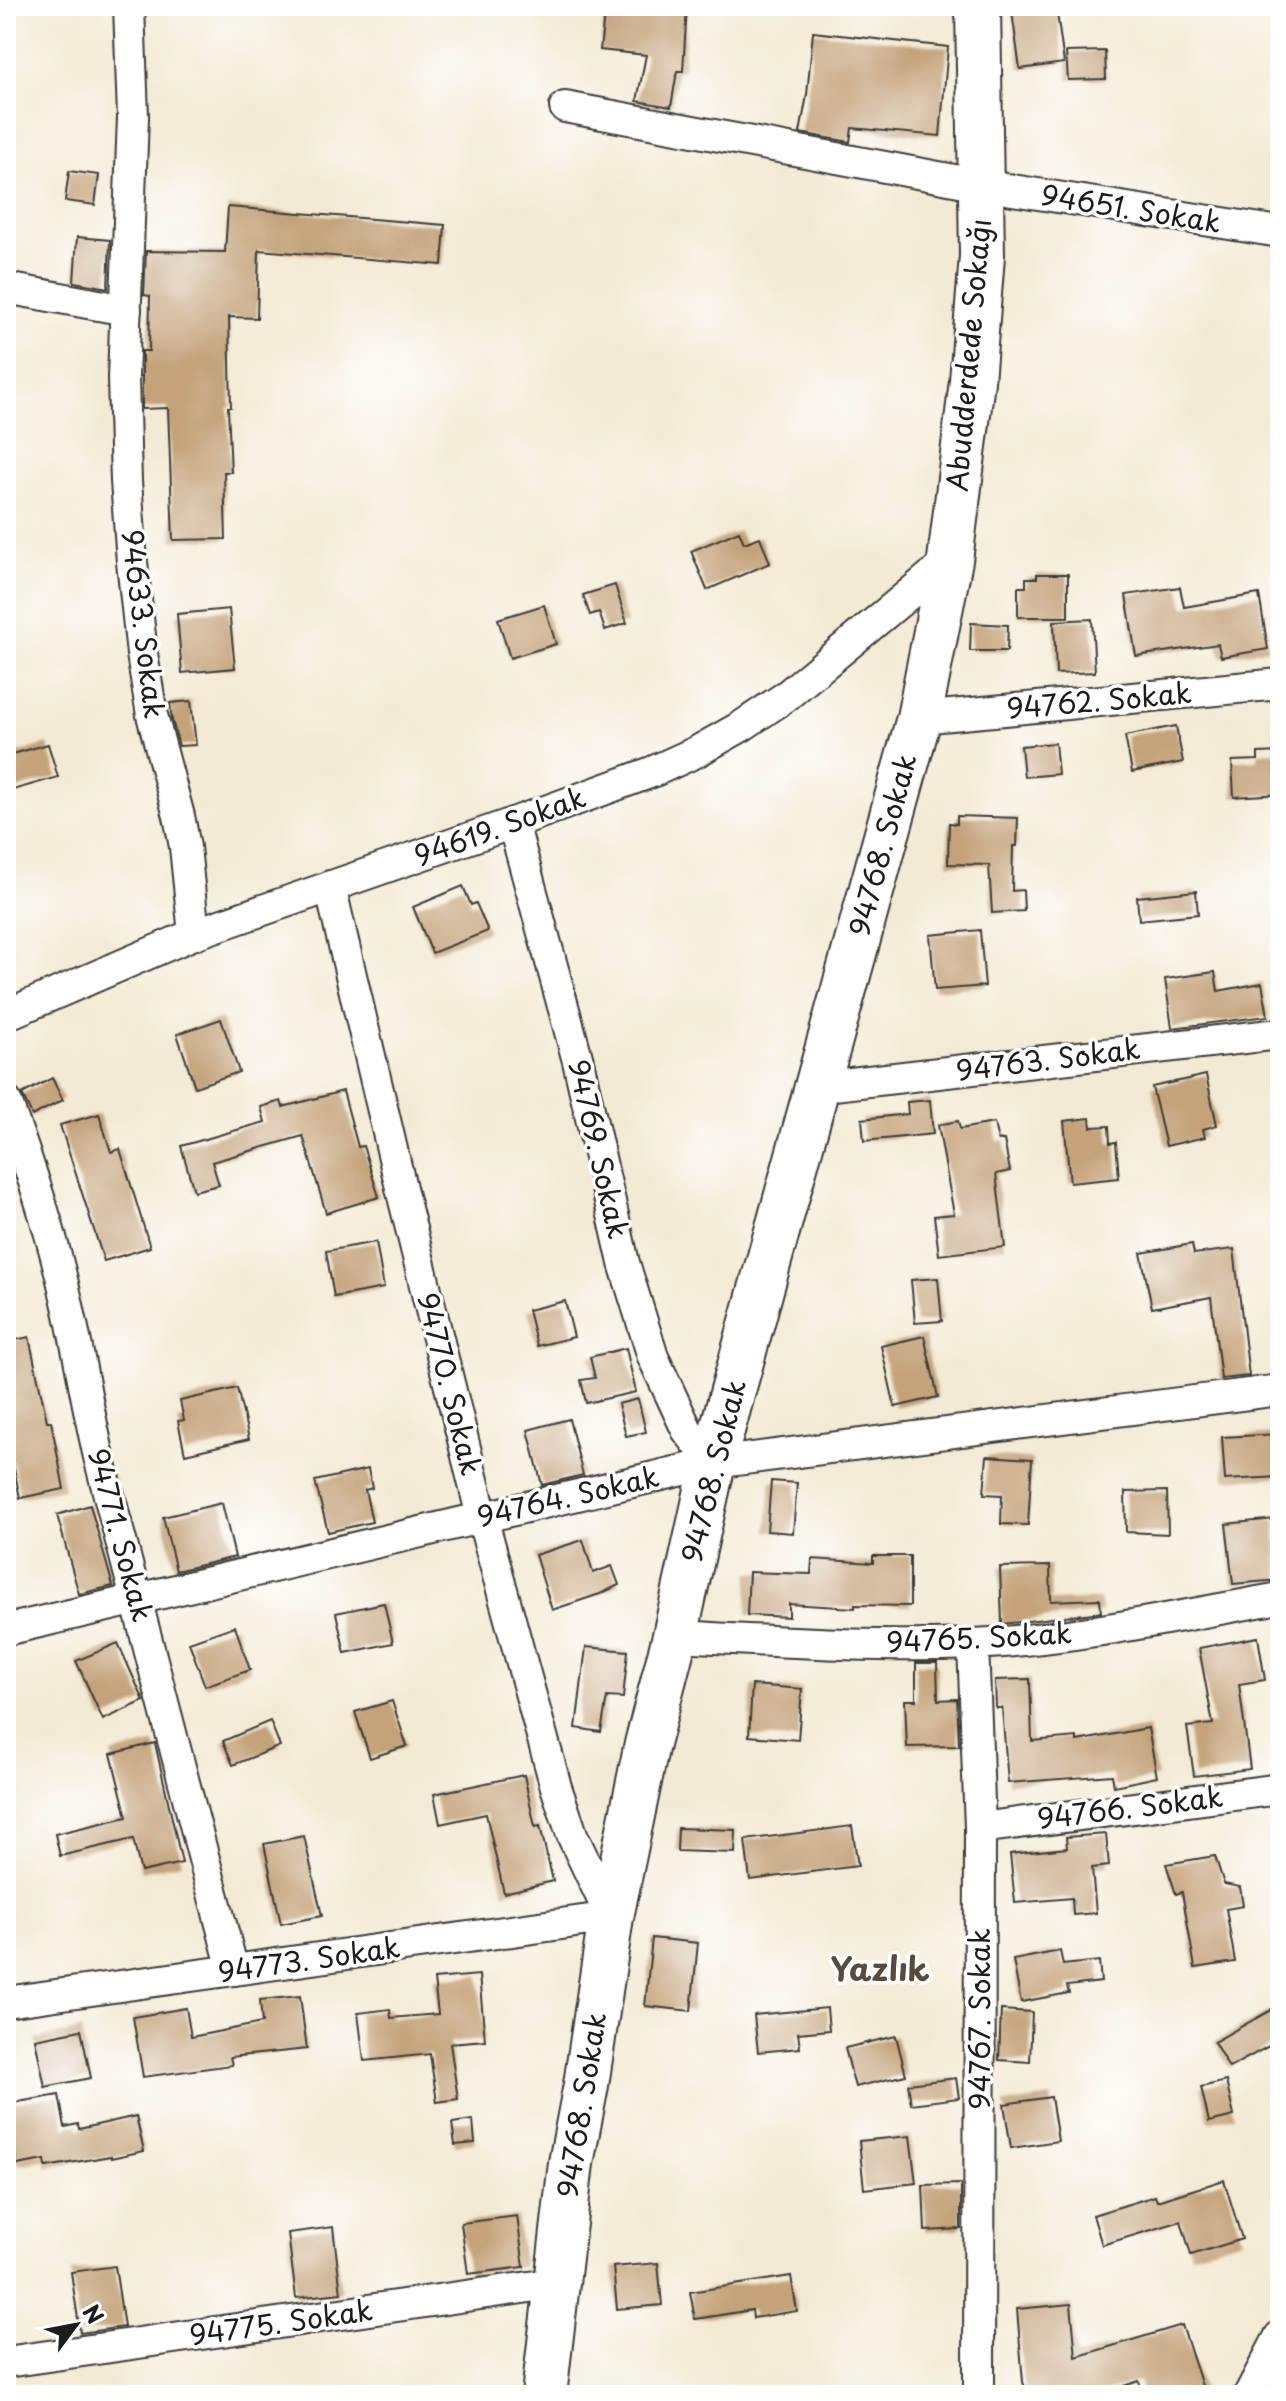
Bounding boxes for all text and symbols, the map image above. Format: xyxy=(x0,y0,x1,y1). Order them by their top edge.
street label: 94651. Sokak xyxy=(1038,172,1224,243)
street label: Abudderdede Sokağı xyxy=(934,217,1001,493)
street label: 94633. Sokak xyxy=(112,527,177,721)
street label: 94762. Sokak xyxy=(1005,670,1193,729)
street label: 94768. Sokak xyxy=(837,749,927,940)
street label: 94619. Sokak xyxy=(408,775,591,877)
street label: 94763. Sokak xyxy=(953,1026,1142,1091)
street label: 94769. Sokak xyxy=(558,1055,641,1243)
street label: 94770. Sokak xyxy=(407,1288,494,1479)
street label: 94768. Sokak xyxy=(669,1375,756,1567)
street label: 94771. Sokak xyxy=(78,1443,165,1626)
street label: 94764. Sokak xyxy=(472,1454,663,1537)
street label: 94765. Sokak xyxy=(885,1610,1073,1663)
street label: 94766. Sokak xyxy=(1034,1774,1225,1839)
street label: 94773. Sokak xyxy=(215,1924,403,1993)
street label: 94767. Sokak xyxy=(957,1928,1000,2110)
district label: Yazlık xyxy=(830,1944,930,1992)
street label: 94768. Sokak xyxy=(545,2009,616,2200)
north arrow xyxy=(36,2285,116,2365)
street label: 94775. Sokak xyxy=(186,2287,375,2356)
text: N xyxy=(76,2297,113,2330)

